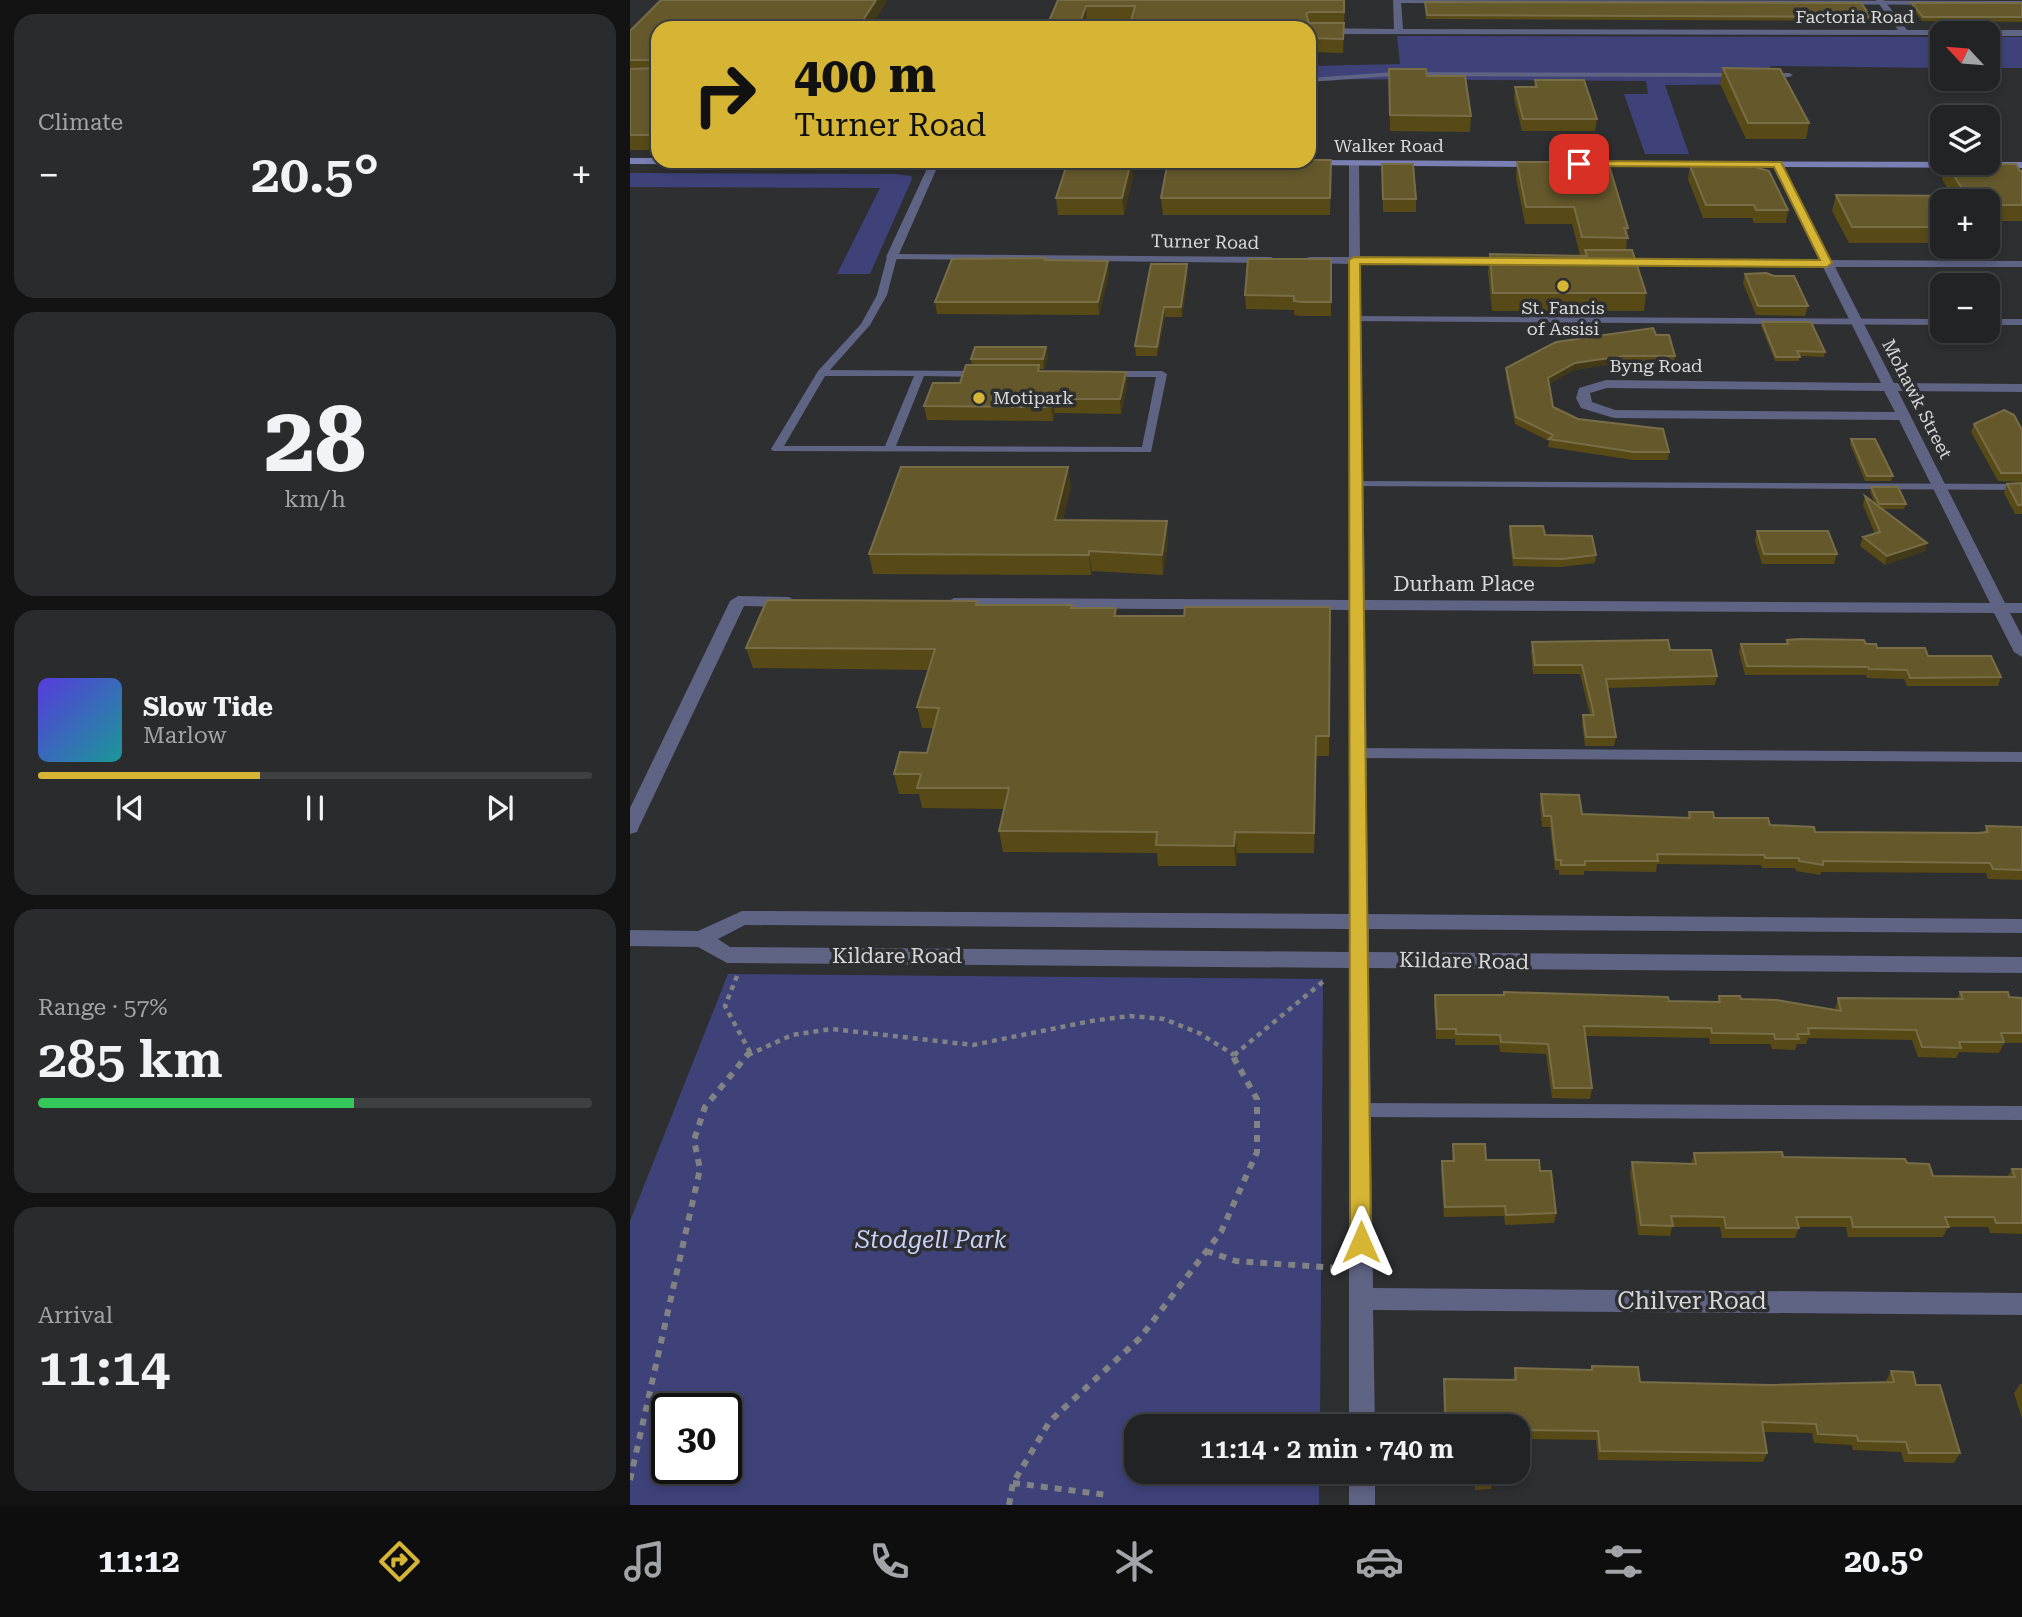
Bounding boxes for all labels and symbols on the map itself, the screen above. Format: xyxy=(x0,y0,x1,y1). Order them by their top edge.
street label: Factoria Road xyxy=(1796,6,1915,27)
north arrow xyxy=(1930,21,2000,91)
pin xyxy=(1549,134,1609,194)
street label: Walker Road xyxy=(1334,135,1444,156)
street label: Turner Road xyxy=(1151,230,1260,253)
marker: St. Fancis of Assisi xyxy=(1555,278,1571,294)
place label: St. Fancis of Assisi xyxy=(1521,297,1605,339)
street label: Mohawk Street xyxy=(1878,335,1957,462)
street label: Byng Road xyxy=(1609,355,1703,376)
place label: Motipark xyxy=(993,387,1074,408)
marker: Motipark xyxy=(971,390,987,406)
street label: Durham Place xyxy=(1393,572,1535,596)
street label: Kildare Road xyxy=(832,944,963,968)
street label: Kildare Road xyxy=(1399,948,1530,974)
position arrow xyxy=(1324,1205,1398,1279)
park label: Stodgell Park xyxy=(854,1226,1007,1254)
street label: Chilver Road xyxy=(1617,1287,1767,1315)
speed limit sign: 30 xyxy=(651,1393,742,1484)

